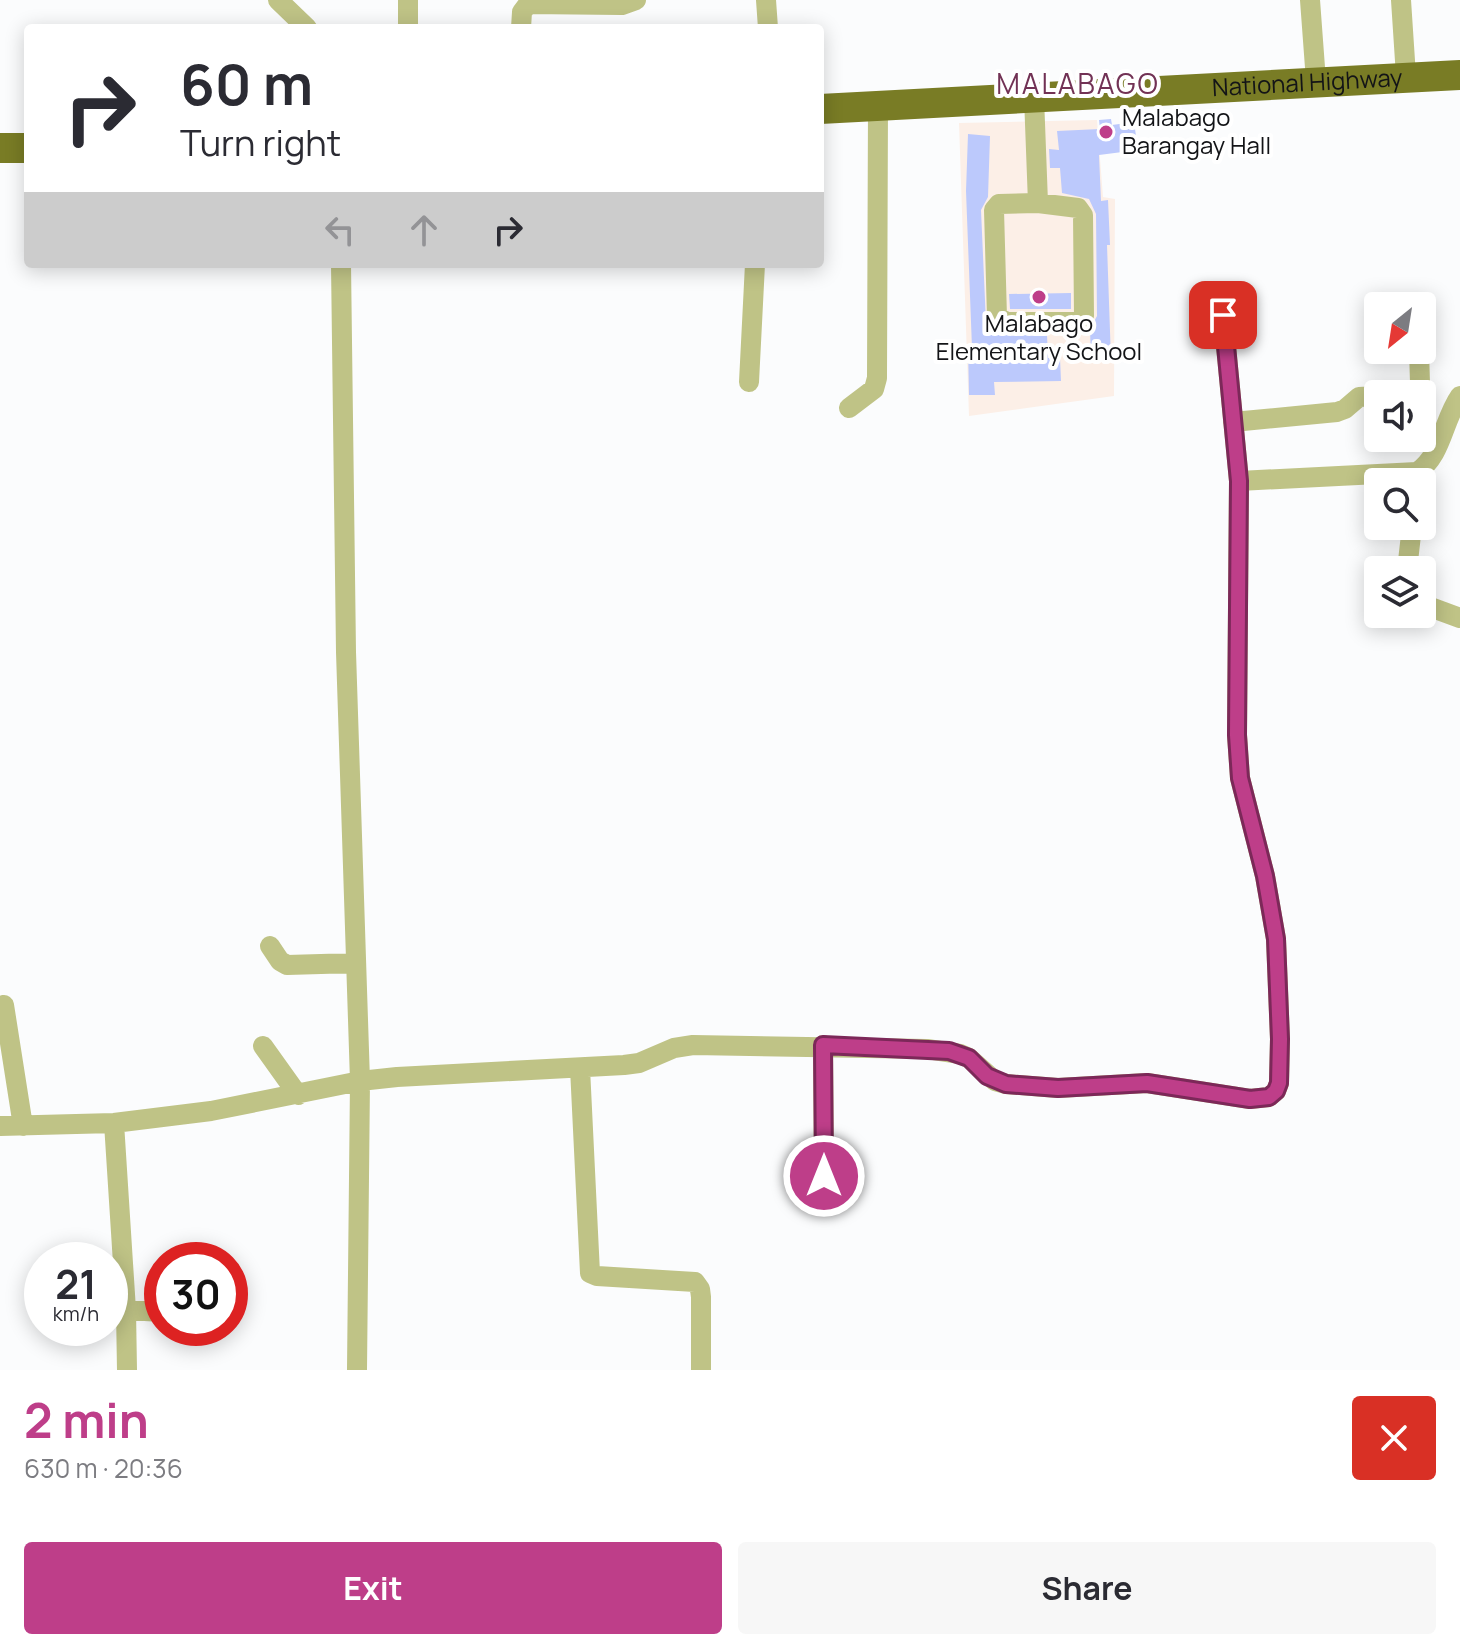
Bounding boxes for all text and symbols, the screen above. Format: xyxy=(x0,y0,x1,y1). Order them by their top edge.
text: 60 m xyxy=(180,45,313,122)
icon: right xyxy=(48,56,152,160)
street label: National Highway xyxy=(1211,60,1404,103)
district label: MALABAGO xyxy=(996,64,1160,102)
place label: Malabago Barangay Hall xyxy=(1122,100,1271,161)
text: Turn right xyxy=(180,118,341,167)
marker: Malabago Barangay Hall xyxy=(1097,123,1115,141)
icon: left xyxy=(318,208,362,252)
icon: ahead xyxy=(402,208,446,252)
icon: right xyxy=(486,208,530,252)
pin xyxy=(1189,281,1257,349)
marker: Malabago Elementary School xyxy=(1030,288,1048,306)
north arrow xyxy=(1364,292,1436,364)
map controls xyxy=(1364,292,1436,628)
icon: arrive xyxy=(1201,293,1245,337)
place label: Malabago Elementary School xyxy=(936,306,1142,367)
button: sound xyxy=(1364,380,1436,452)
button: search xyxy=(1364,468,1436,540)
button: layers xyxy=(1364,556,1436,628)
position arrow xyxy=(782,1134,866,1218)
speed limit sign: 30 xyxy=(144,1242,248,1346)
text: 21 xyxy=(55,1256,97,1311)
text: km/h xyxy=(53,1300,99,1327)
text: 2 min xyxy=(24,1387,149,1452)
button: close xyxy=(1352,1396,1436,1480)
text: 630 m · 20:36 xyxy=(24,1450,183,1486)
button: Exit xyxy=(24,1542,722,1634)
button: Share xyxy=(738,1542,1436,1634)

